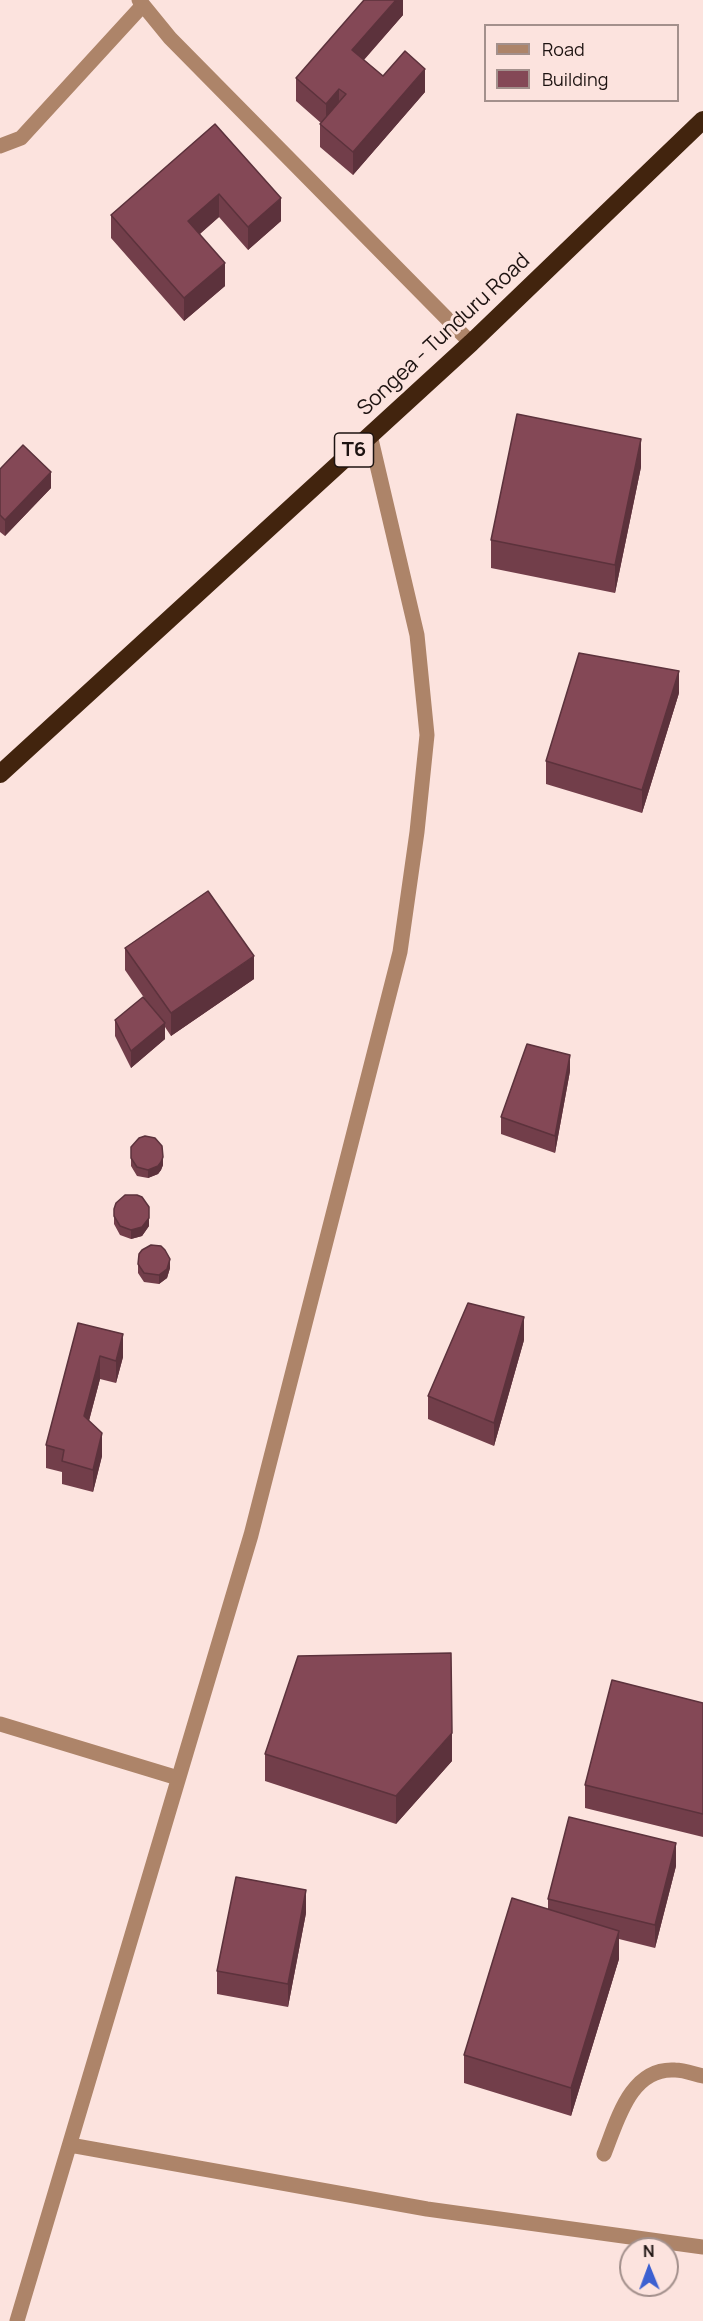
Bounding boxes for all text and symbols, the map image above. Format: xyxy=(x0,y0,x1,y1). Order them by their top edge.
legend xyxy=(484,24,679,102)
text: Road xyxy=(542,37,585,61)
text: Building xyxy=(542,67,608,91)
street label: Songea - Tunduru Road xyxy=(353,249,535,421)
road number: T6 xyxy=(334,433,374,467)
north arrow xyxy=(619,2237,679,2297)
text: N xyxy=(643,2240,655,2262)

